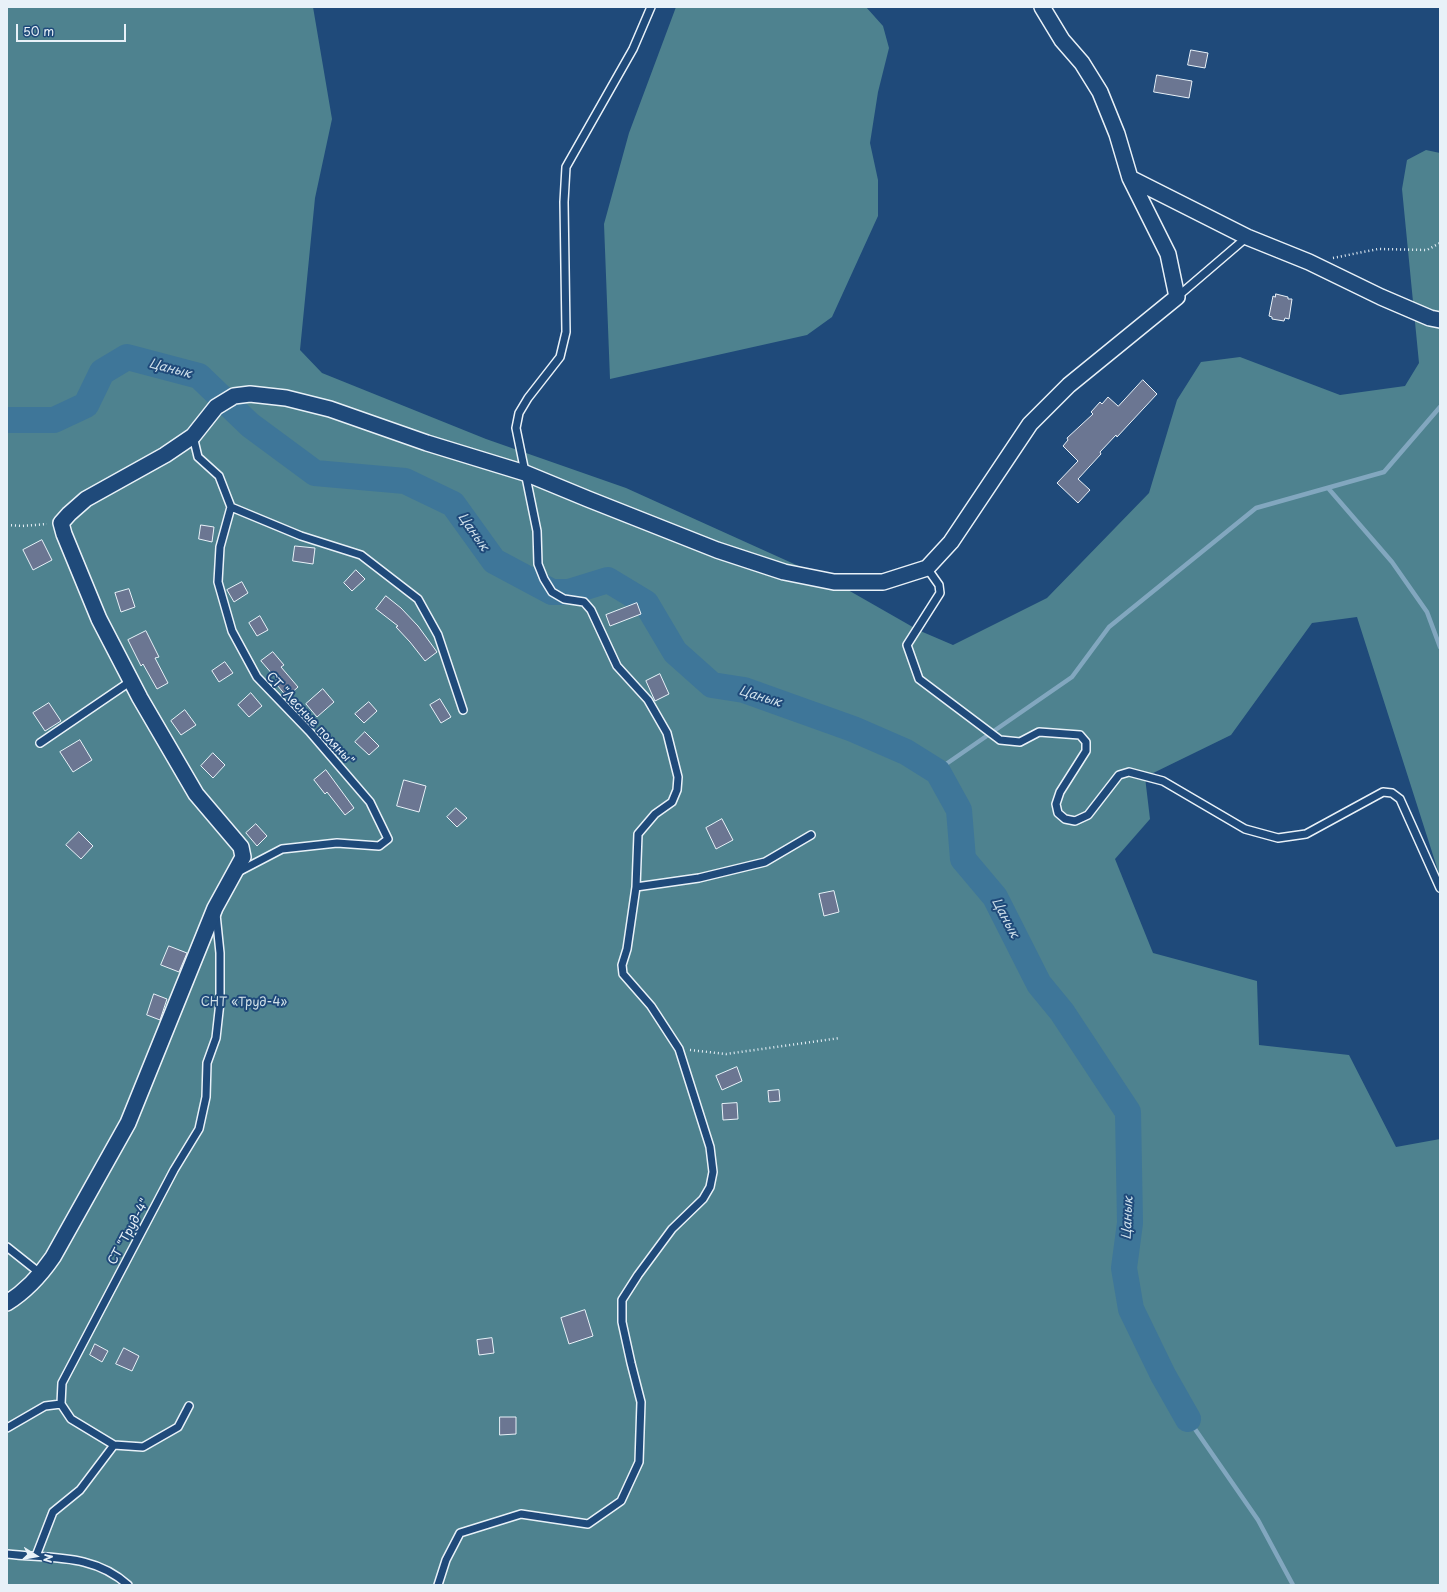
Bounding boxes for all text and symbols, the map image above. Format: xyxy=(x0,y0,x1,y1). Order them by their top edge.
scale bar xyxy=(18,16,128,42)
text: 50 m xyxy=(23,22,54,40)
water label: Цанык xyxy=(147,356,193,382)
water label: Цанык xyxy=(454,510,492,554)
street label: СТ "Лесные поляны" xyxy=(263,670,357,768)
water label: Цанык xyxy=(737,683,783,711)
water label: Цанык xyxy=(988,895,1022,941)
park label: СНТ «Труд-4» xyxy=(201,996,287,1010)
water label: Цанык xyxy=(1119,1196,1137,1240)
street label: СТ "Труд-4" xyxy=(106,1197,152,1267)
north arrow xyxy=(16,1536,56,1576)
text: N xyxy=(39,1552,57,1564)

